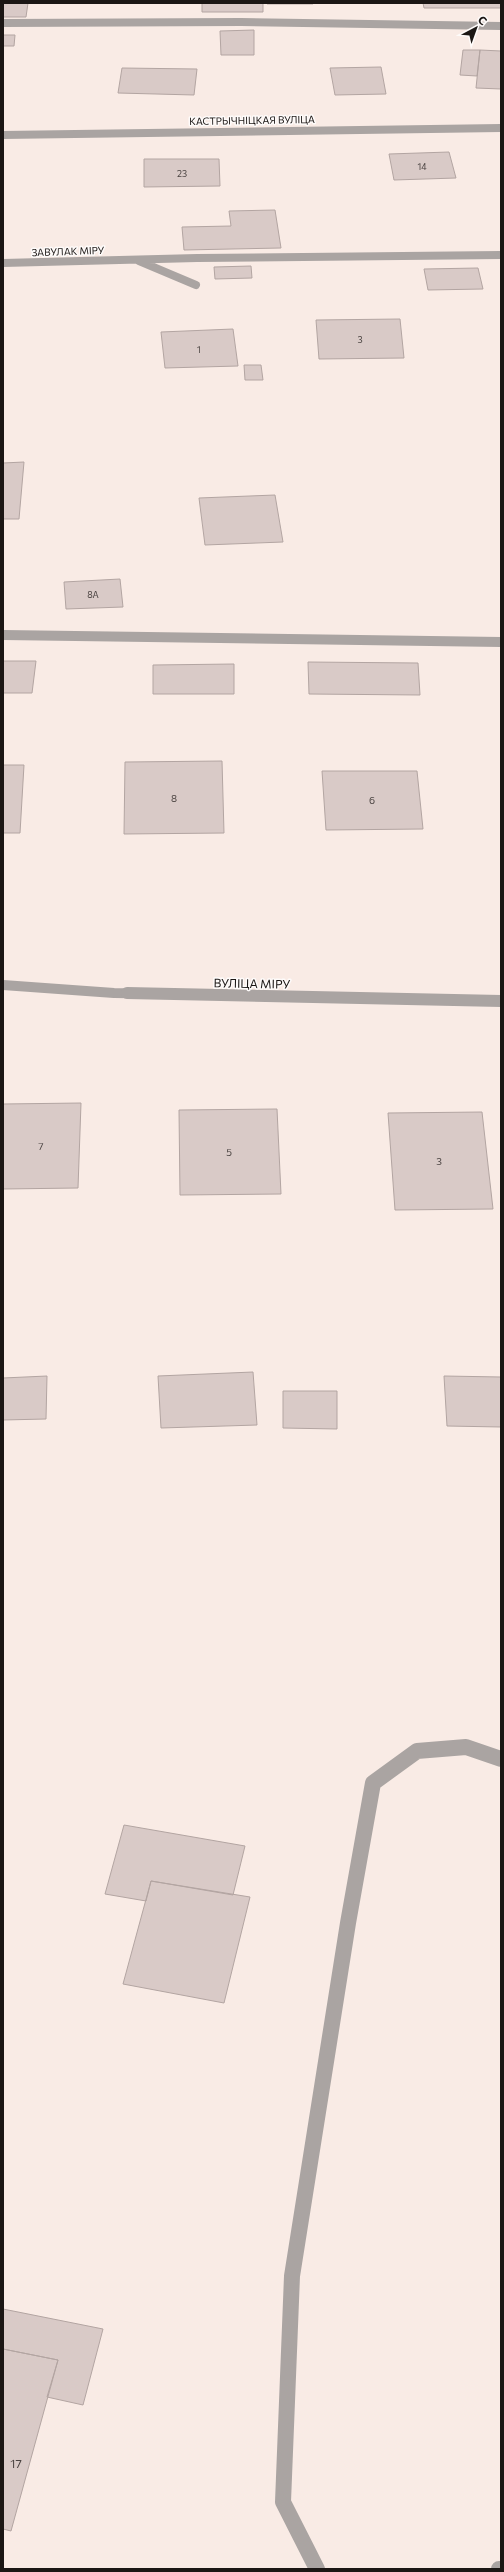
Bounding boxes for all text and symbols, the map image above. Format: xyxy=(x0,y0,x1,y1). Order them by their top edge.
north arrow xyxy=(456,8,496,48)
text: С xyxy=(476,13,490,28)
street label: КАСТРЫЧНІЦКАЯ ВУЛІЦА xyxy=(189,113,315,127)
house number: 14 xyxy=(417,161,427,172)
house number: 23 xyxy=(177,168,187,179)
street label: ЗАВУЛАК МІРУ xyxy=(31,244,105,258)
house number: 3 xyxy=(357,334,363,345)
house number: 1 xyxy=(197,344,201,355)
house number: 8А xyxy=(87,589,99,600)
house number: 8 xyxy=(171,792,177,804)
house number: 6 xyxy=(369,794,375,806)
street label: ВУЛІЦА МІРУ xyxy=(213,975,291,991)
house number: 7 xyxy=(38,1140,44,1152)
house number: 5 xyxy=(226,1146,232,1158)
house number: 3 xyxy=(436,1155,442,1167)
house number: 17 xyxy=(10,2456,22,2470)

